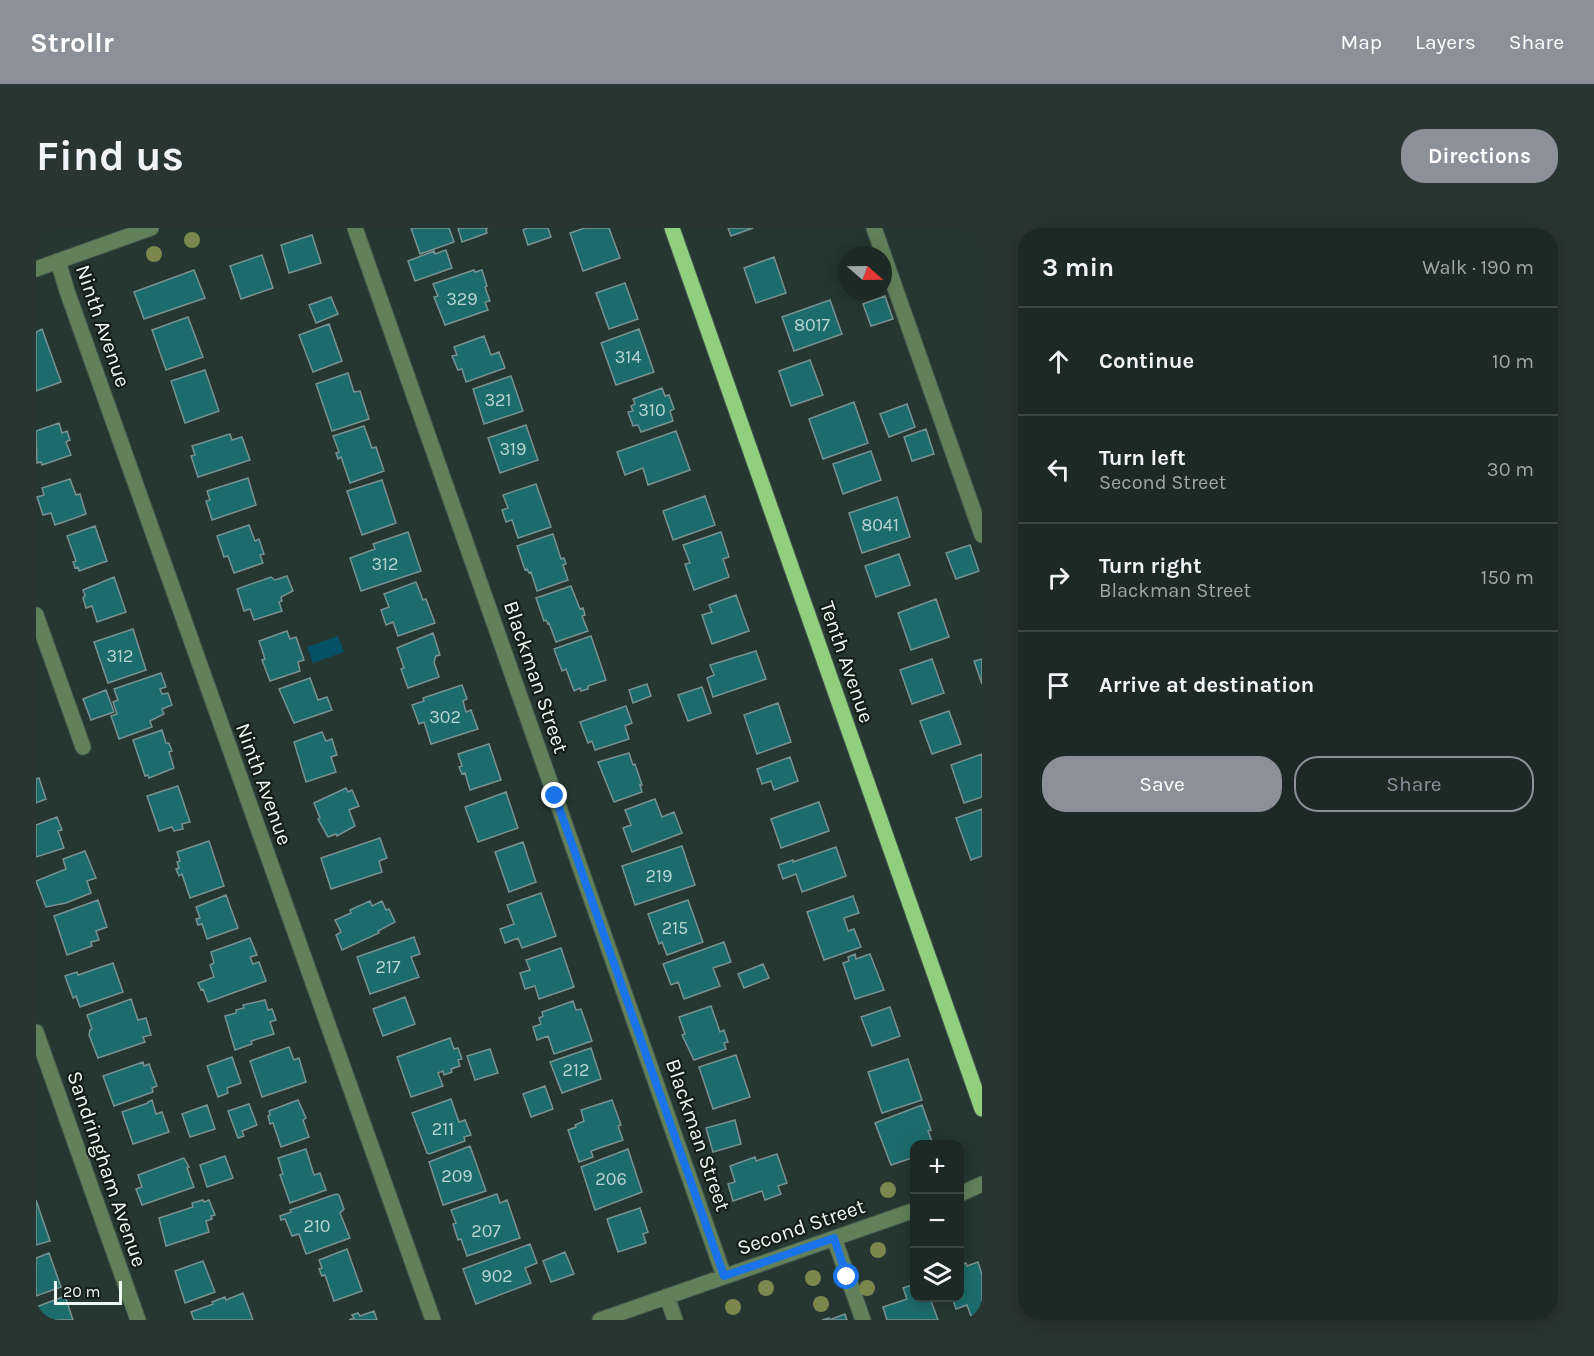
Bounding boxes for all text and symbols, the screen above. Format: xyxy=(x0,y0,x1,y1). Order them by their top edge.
text: Strollr xyxy=(30,26,114,59)
text: Map xyxy=(1340,30,1382,54)
text: Layers xyxy=(1415,30,1476,54)
text: Share xyxy=(1509,30,1564,54)
button: Directions xyxy=(1401,129,1558,183)
text: Find us xyxy=(36,131,184,181)
north arrow xyxy=(838,246,892,300)
text: 3 min xyxy=(1042,252,1114,283)
text: Walk · 190 m xyxy=(1422,256,1534,279)
street label: Ninth Avenue xyxy=(71,262,135,390)
house number: 329 xyxy=(446,288,478,310)
house number: 8017 xyxy=(794,314,831,336)
icon: ahead xyxy=(1042,345,1075,378)
house number: 314 xyxy=(615,346,641,368)
text: Continue xyxy=(1099,348,1194,374)
text: 10 m xyxy=(1492,350,1534,373)
house number: 321 xyxy=(484,389,512,411)
house number: 310 xyxy=(638,399,666,421)
house number: 319 xyxy=(499,438,527,460)
text: Turn left xyxy=(1099,445,1186,471)
icon: left xyxy=(1042,453,1075,486)
text: 30 m xyxy=(1487,458,1534,481)
text: Second Street xyxy=(1099,471,1226,494)
house number: 8041 xyxy=(861,514,899,536)
house number: 312 xyxy=(371,553,399,575)
text: Turn right xyxy=(1099,553,1202,579)
icon: right xyxy=(1042,561,1075,594)
text: 150 m xyxy=(1481,566,1534,589)
text: Blackman Street xyxy=(1099,579,1251,602)
street label: Blackman Street xyxy=(499,598,573,756)
street label: Tenth Avenue xyxy=(815,598,879,726)
house number: 312 xyxy=(106,645,134,667)
icon: arrive xyxy=(1042,669,1075,702)
text: Arrive at destination xyxy=(1099,672,1314,698)
house number: 302 xyxy=(429,706,461,728)
street label: Ninth Avenue xyxy=(231,720,297,848)
button: Save xyxy=(1042,756,1282,812)
button: Share xyxy=(1294,756,1534,812)
route end xyxy=(541,782,567,808)
house number: 219 xyxy=(646,865,672,887)
house number: 215 xyxy=(662,917,688,939)
house number: 217 xyxy=(376,956,401,978)
street label: Blackman Street xyxy=(661,1056,735,1214)
house number: 212 xyxy=(563,1059,589,1081)
street label: Sandringham Avenue xyxy=(62,1068,152,1270)
house number: 211 xyxy=(432,1118,454,1140)
map controls xyxy=(910,1140,964,1302)
button: + xyxy=(910,1140,964,1194)
house number: 209 xyxy=(441,1165,473,1187)
house number: 206 xyxy=(595,1168,627,1190)
street label: Second Street xyxy=(734,1194,868,1260)
button: − xyxy=(910,1194,964,1248)
house number: 210 xyxy=(303,1215,331,1237)
house number: 207 xyxy=(471,1220,501,1242)
button: layers xyxy=(910,1248,964,1302)
route start xyxy=(833,1263,859,1289)
house number: 902 xyxy=(481,1265,513,1287)
scale bar xyxy=(54,1278,122,1306)
text: 20 m xyxy=(63,1282,101,1301)

